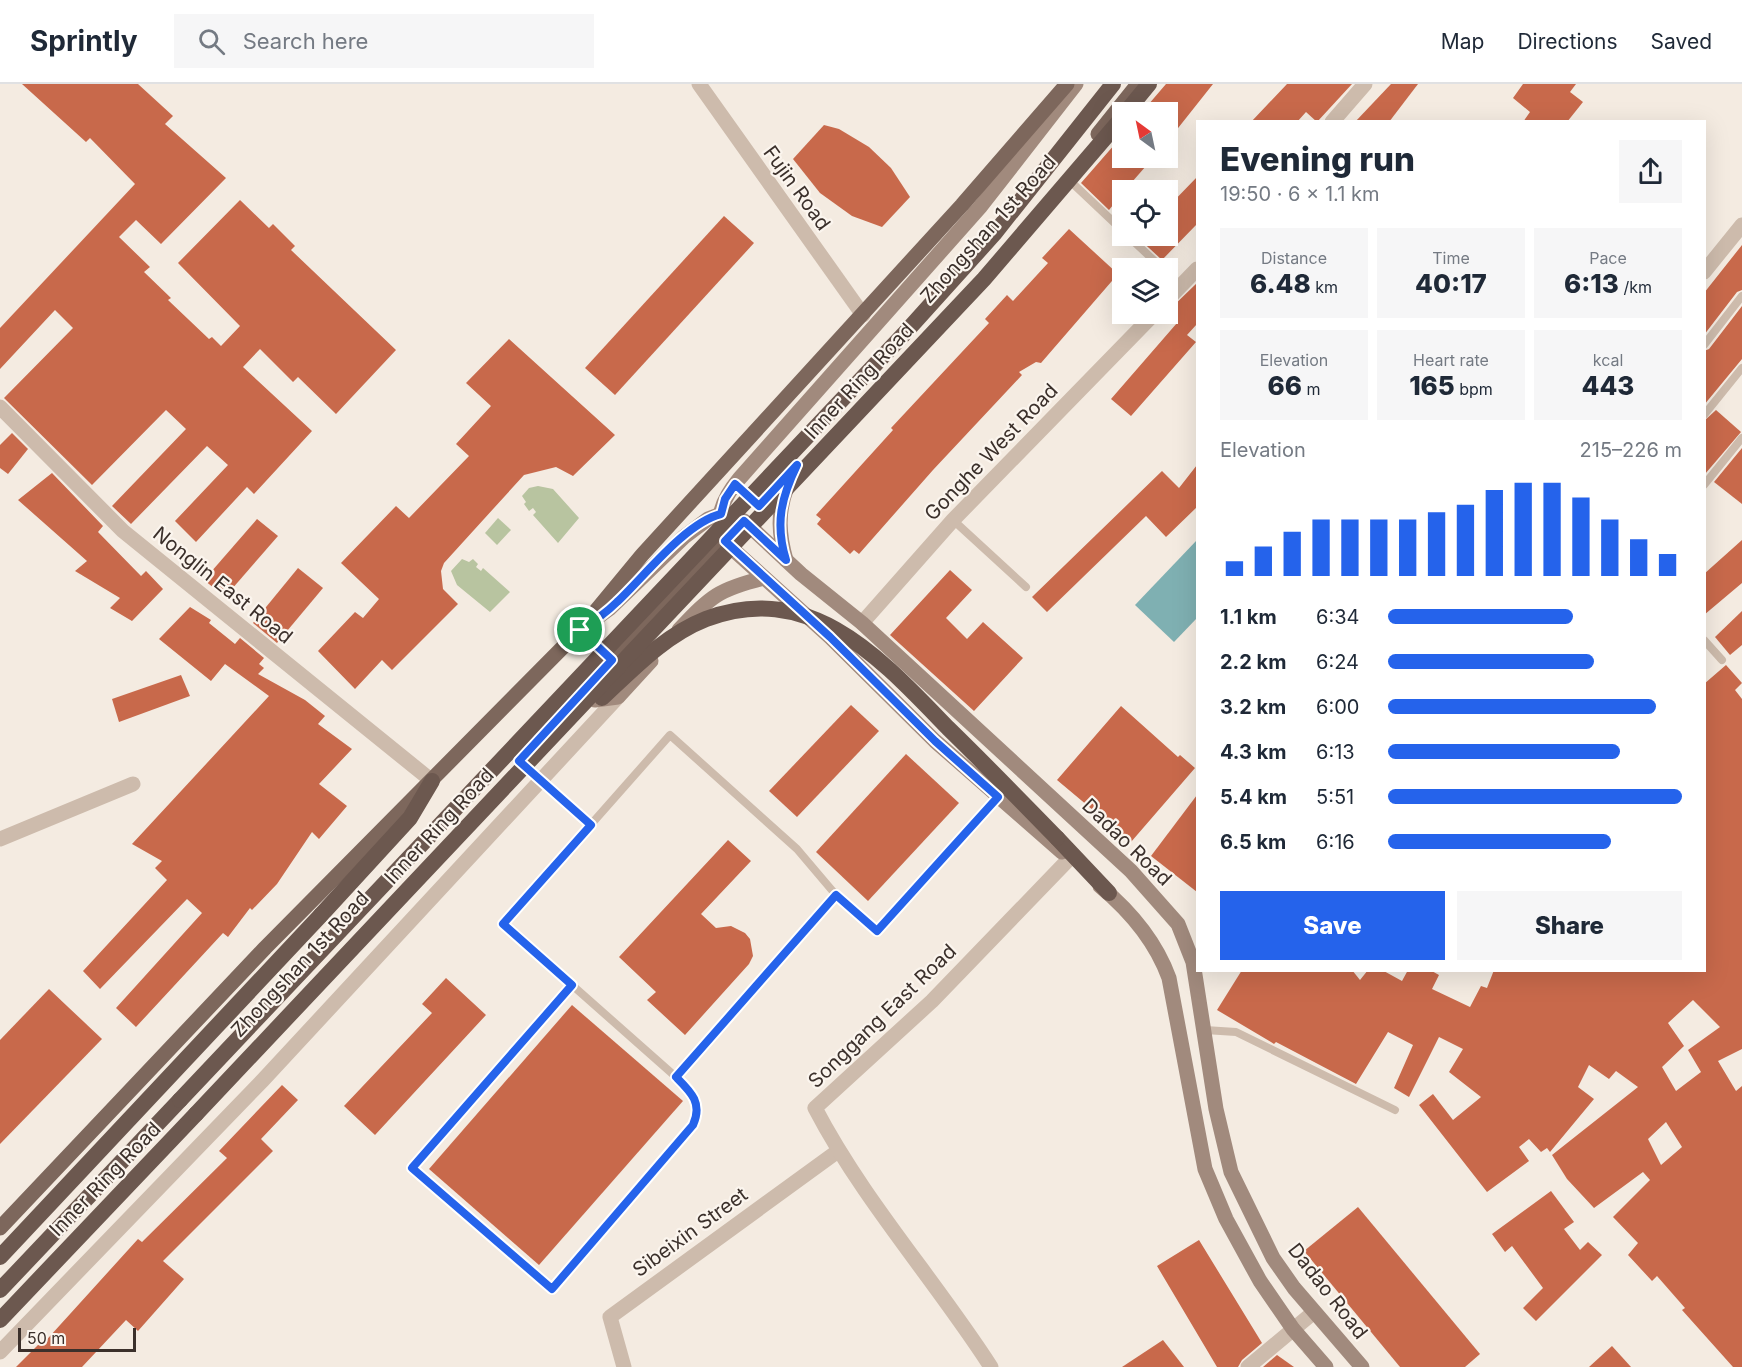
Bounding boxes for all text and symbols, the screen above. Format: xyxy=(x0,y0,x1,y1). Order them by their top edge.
search box xyxy=(174,14,594,68)
text: Sprintly xyxy=(30,24,138,58)
icon: search xyxy=(195,25,228,58)
text: Search here xyxy=(243,28,368,54)
text: Map xyxy=(1441,29,1484,54)
text: Directions xyxy=(1517,29,1618,54)
text: Saved xyxy=(1651,29,1712,54)
north arrow xyxy=(1112,102,1178,168)
map controls xyxy=(1112,102,1178,324)
text: Evening run xyxy=(1220,139,1415,179)
button: share xyxy=(1619,140,1682,203)
street label: Fujin Road xyxy=(758,141,836,235)
street label: Zhongshan 1st Road xyxy=(915,150,1061,308)
button: locate xyxy=(1112,180,1178,246)
text: 19:50 · 6 × 1.1 km xyxy=(1220,182,1379,206)
text: Distance xyxy=(1261,248,1327,268)
text: Time xyxy=(1432,248,1470,268)
text: Pace xyxy=(1589,248,1627,268)
button: layers xyxy=(1112,258,1178,324)
text: 6.48 xyxy=(1250,268,1311,299)
text: 40:17 xyxy=(1415,268,1487,299)
text: 6:13 xyxy=(1564,268,1619,299)
text: km xyxy=(1311,277,1338,297)
text: /km xyxy=(1619,277,1652,297)
street label: Inner Ring Road xyxy=(799,318,919,444)
text: Elevation xyxy=(1260,350,1328,370)
text: Heart rate xyxy=(1413,350,1489,370)
text: kcal xyxy=(1593,350,1623,370)
text: 66 xyxy=(1268,370,1302,401)
text: 165 xyxy=(1409,370,1455,401)
text: 443 xyxy=(1582,370,1634,401)
street label: Gonghe West Road xyxy=(919,378,1063,526)
text: m xyxy=(1302,379,1320,399)
text: bpm xyxy=(1455,379,1493,399)
text: Elevation xyxy=(1220,438,1306,462)
text: 215–226 m xyxy=(1580,438,1682,462)
street label: Nonglin East Road xyxy=(148,521,298,649)
pin xyxy=(554,604,605,655)
text: 1.1 km xyxy=(1220,605,1277,629)
text: 6:34 xyxy=(1316,605,1359,629)
icon: arrive xyxy=(563,613,596,646)
text: 2.2 km xyxy=(1220,650,1286,674)
text: 6:24 xyxy=(1316,650,1359,674)
text: 3.2 km xyxy=(1220,695,1286,719)
text: 6:00 xyxy=(1316,695,1359,719)
text: 4.3 km xyxy=(1220,740,1287,764)
text: 6:13 xyxy=(1316,740,1355,764)
street label: Inner Ring Road xyxy=(379,763,499,889)
text: 5.4 km xyxy=(1220,785,1287,809)
text: 5:51 xyxy=(1316,785,1354,809)
street label: Dadao Road xyxy=(1077,793,1177,891)
text: 6.5 km xyxy=(1220,830,1286,854)
text: 6:16 xyxy=(1316,830,1355,854)
street label: Zhongshan 1st Road xyxy=(226,886,374,1042)
button: Save xyxy=(1220,891,1445,960)
button: Share xyxy=(1457,891,1682,960)
street label: Songgang East Road xyxy=(803,939,961,1093)
street label: Inner Ring Road xyxy=(44,1117,166,1241)
street label: Sibeixin Street xyxy=(628,1182,752,1282)
street label: Dadao Road xyxy=(1283,1238,1373,1344)
scale bar xyxy=(18,1325,136,1352)
text: 50 m xyxy=(27,1328,65,1348)

